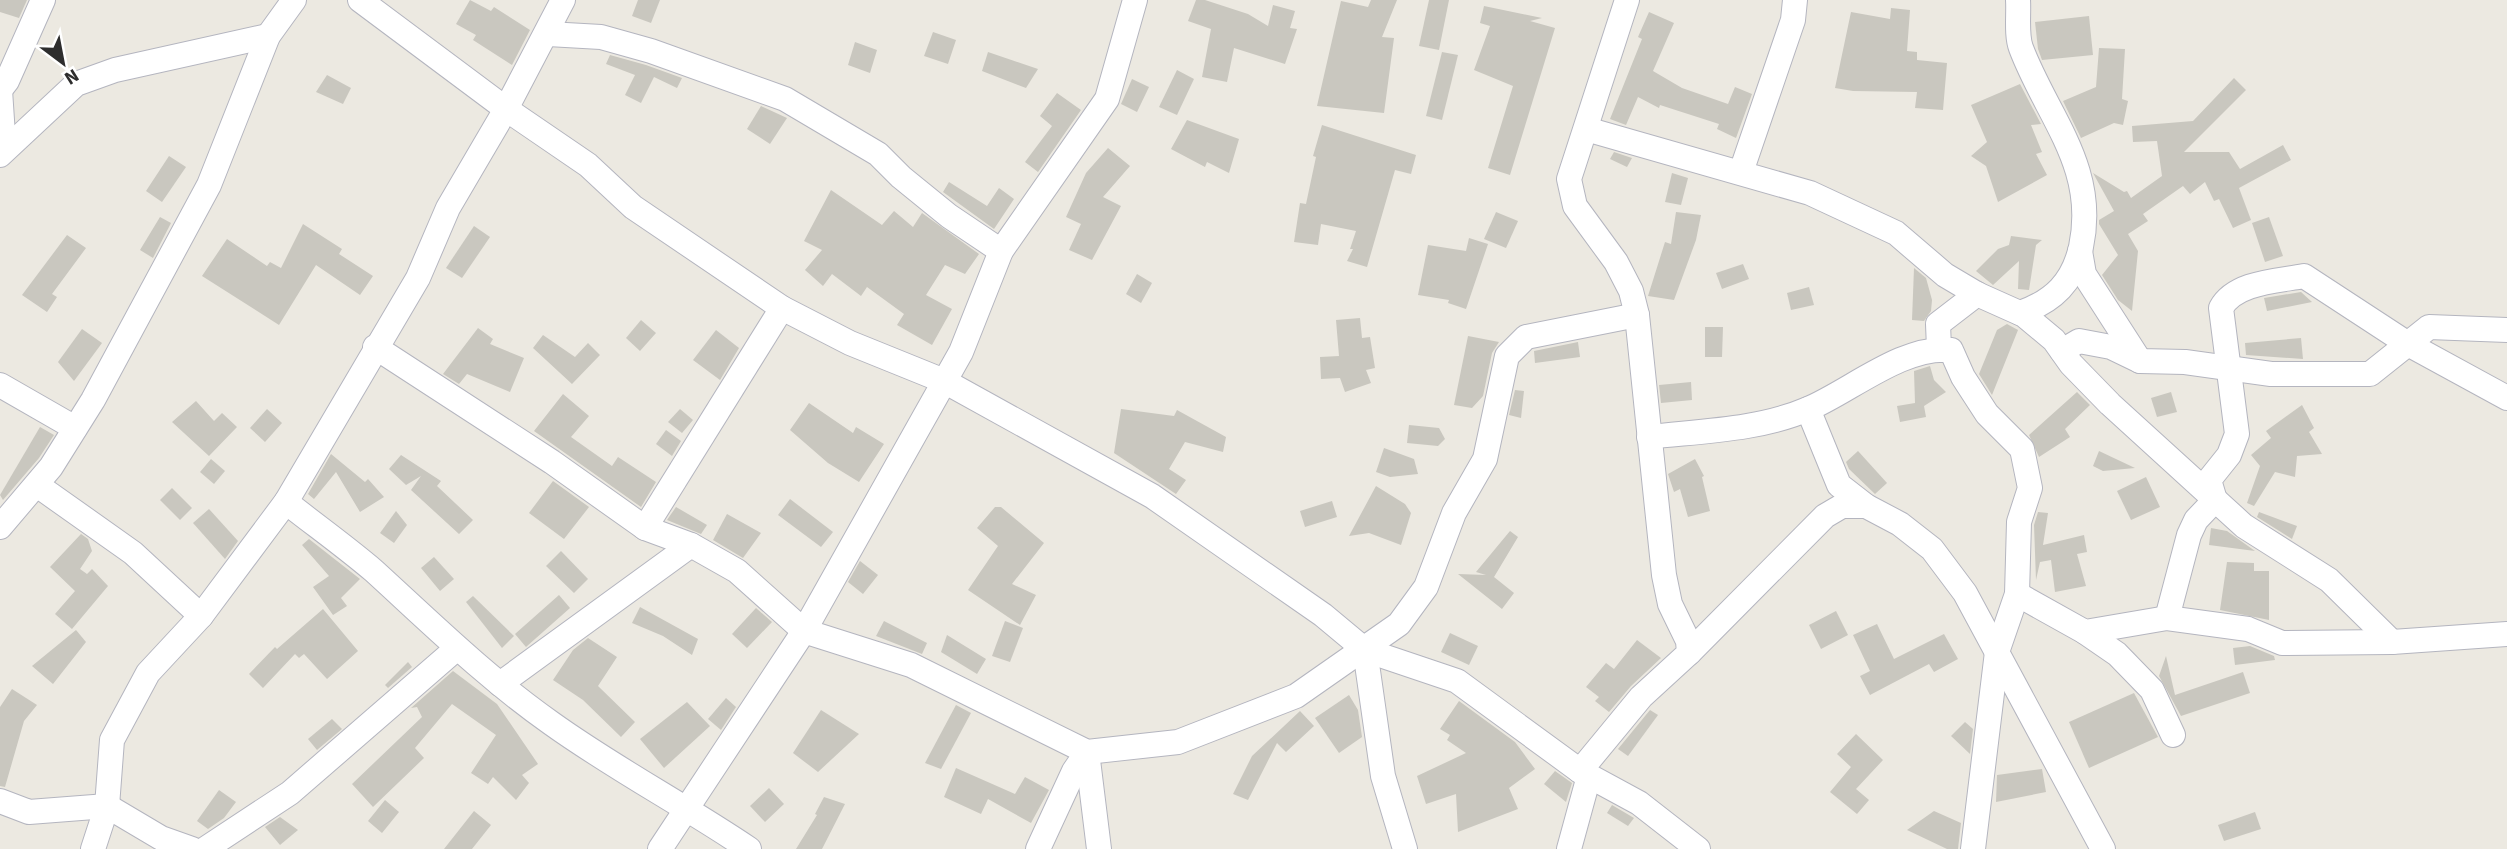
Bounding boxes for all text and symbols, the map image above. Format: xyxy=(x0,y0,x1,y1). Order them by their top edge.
north arrow xyxy=(28,28,98,98)
text: N xyxy=(59,61,84,91)

